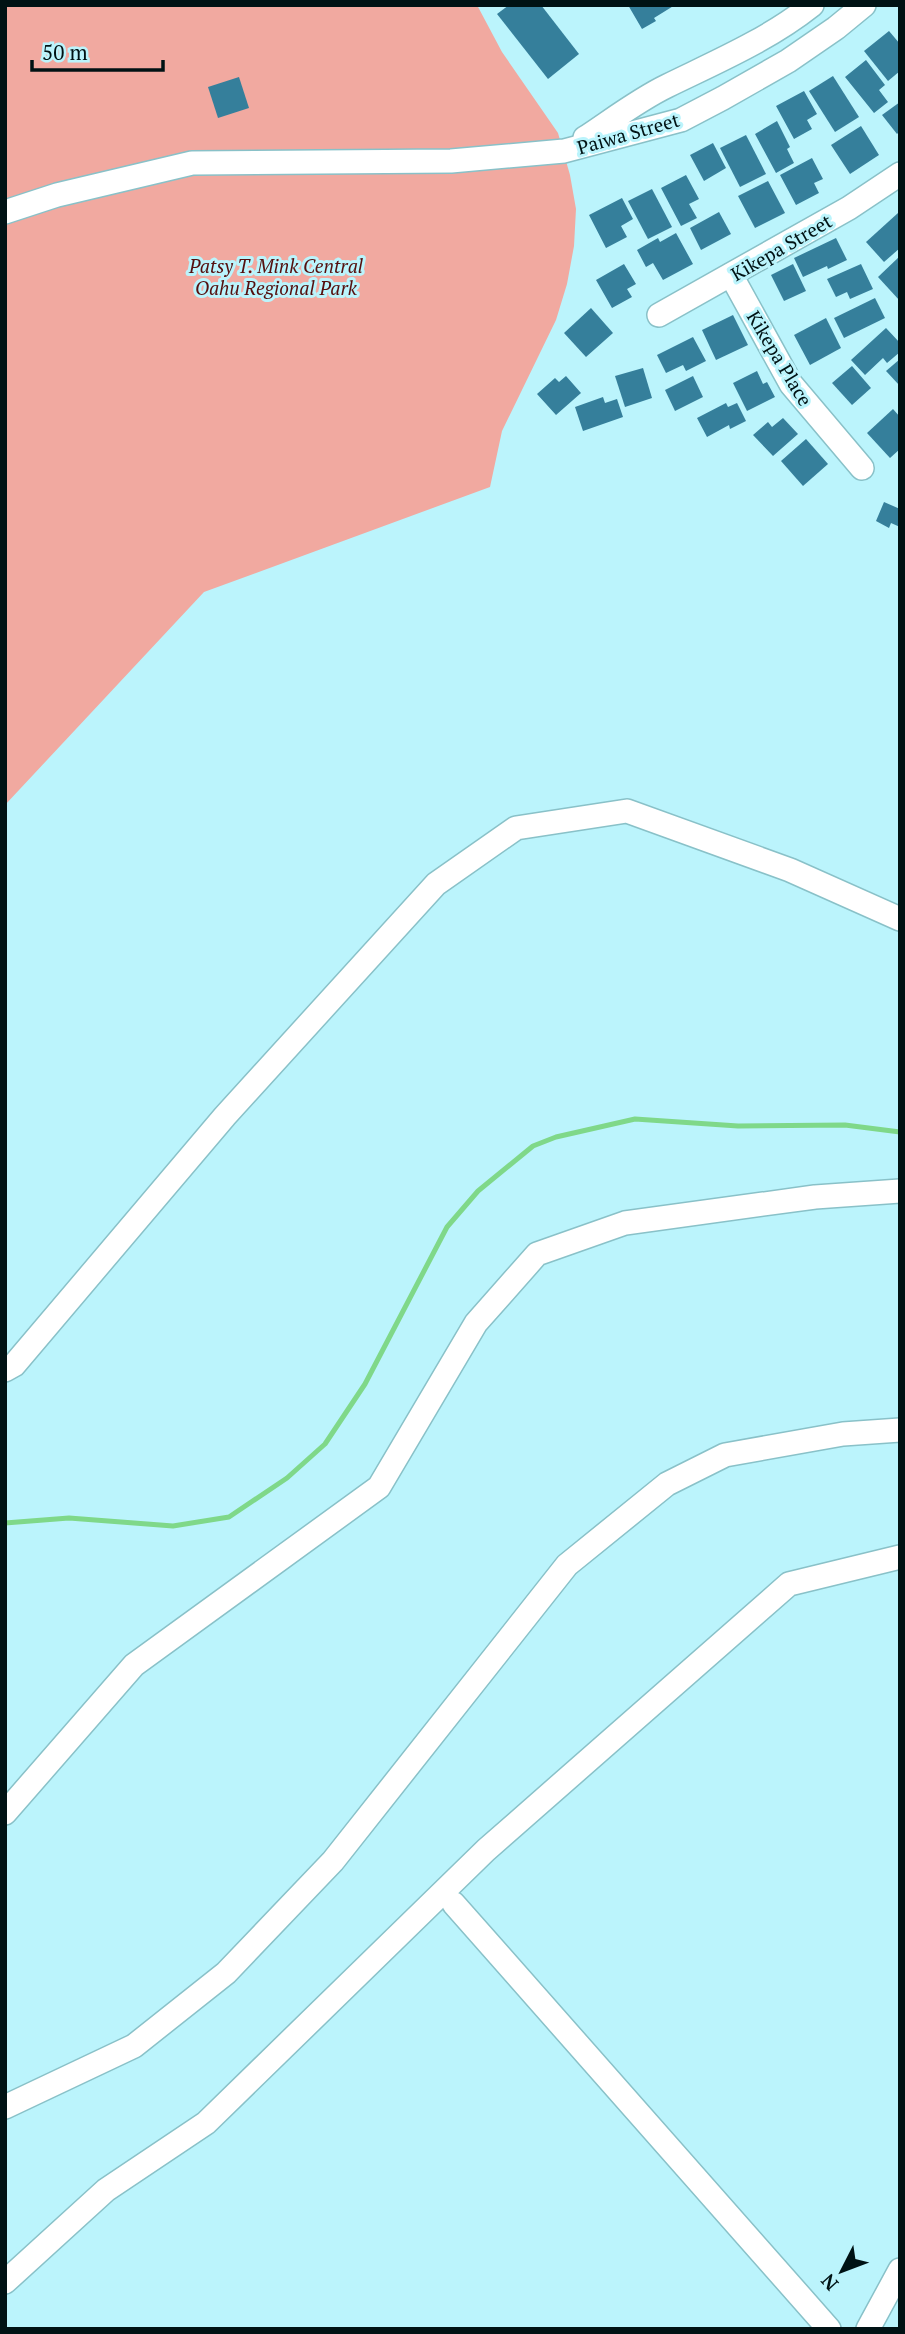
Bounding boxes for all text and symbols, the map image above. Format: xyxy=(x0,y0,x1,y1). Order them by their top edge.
scale bar xyxy=(32,28,163,72)
text: 50 m xyxy=(42,38,88,66)
street label: Paiwa Street xyxy=(574,106,682,160)
street label: Kikepa Street xyxy=(726,208,836,286)
park label: Patsy T. Mink Central Oahu Regional Park xyxy=(188,253,364,300)
street label: Kikepa Place xyxy=(742,306,818,410)
north arrow xyxy=(807,2236,877,2306)
text: N xyxy=(814,2269,843,2296)

